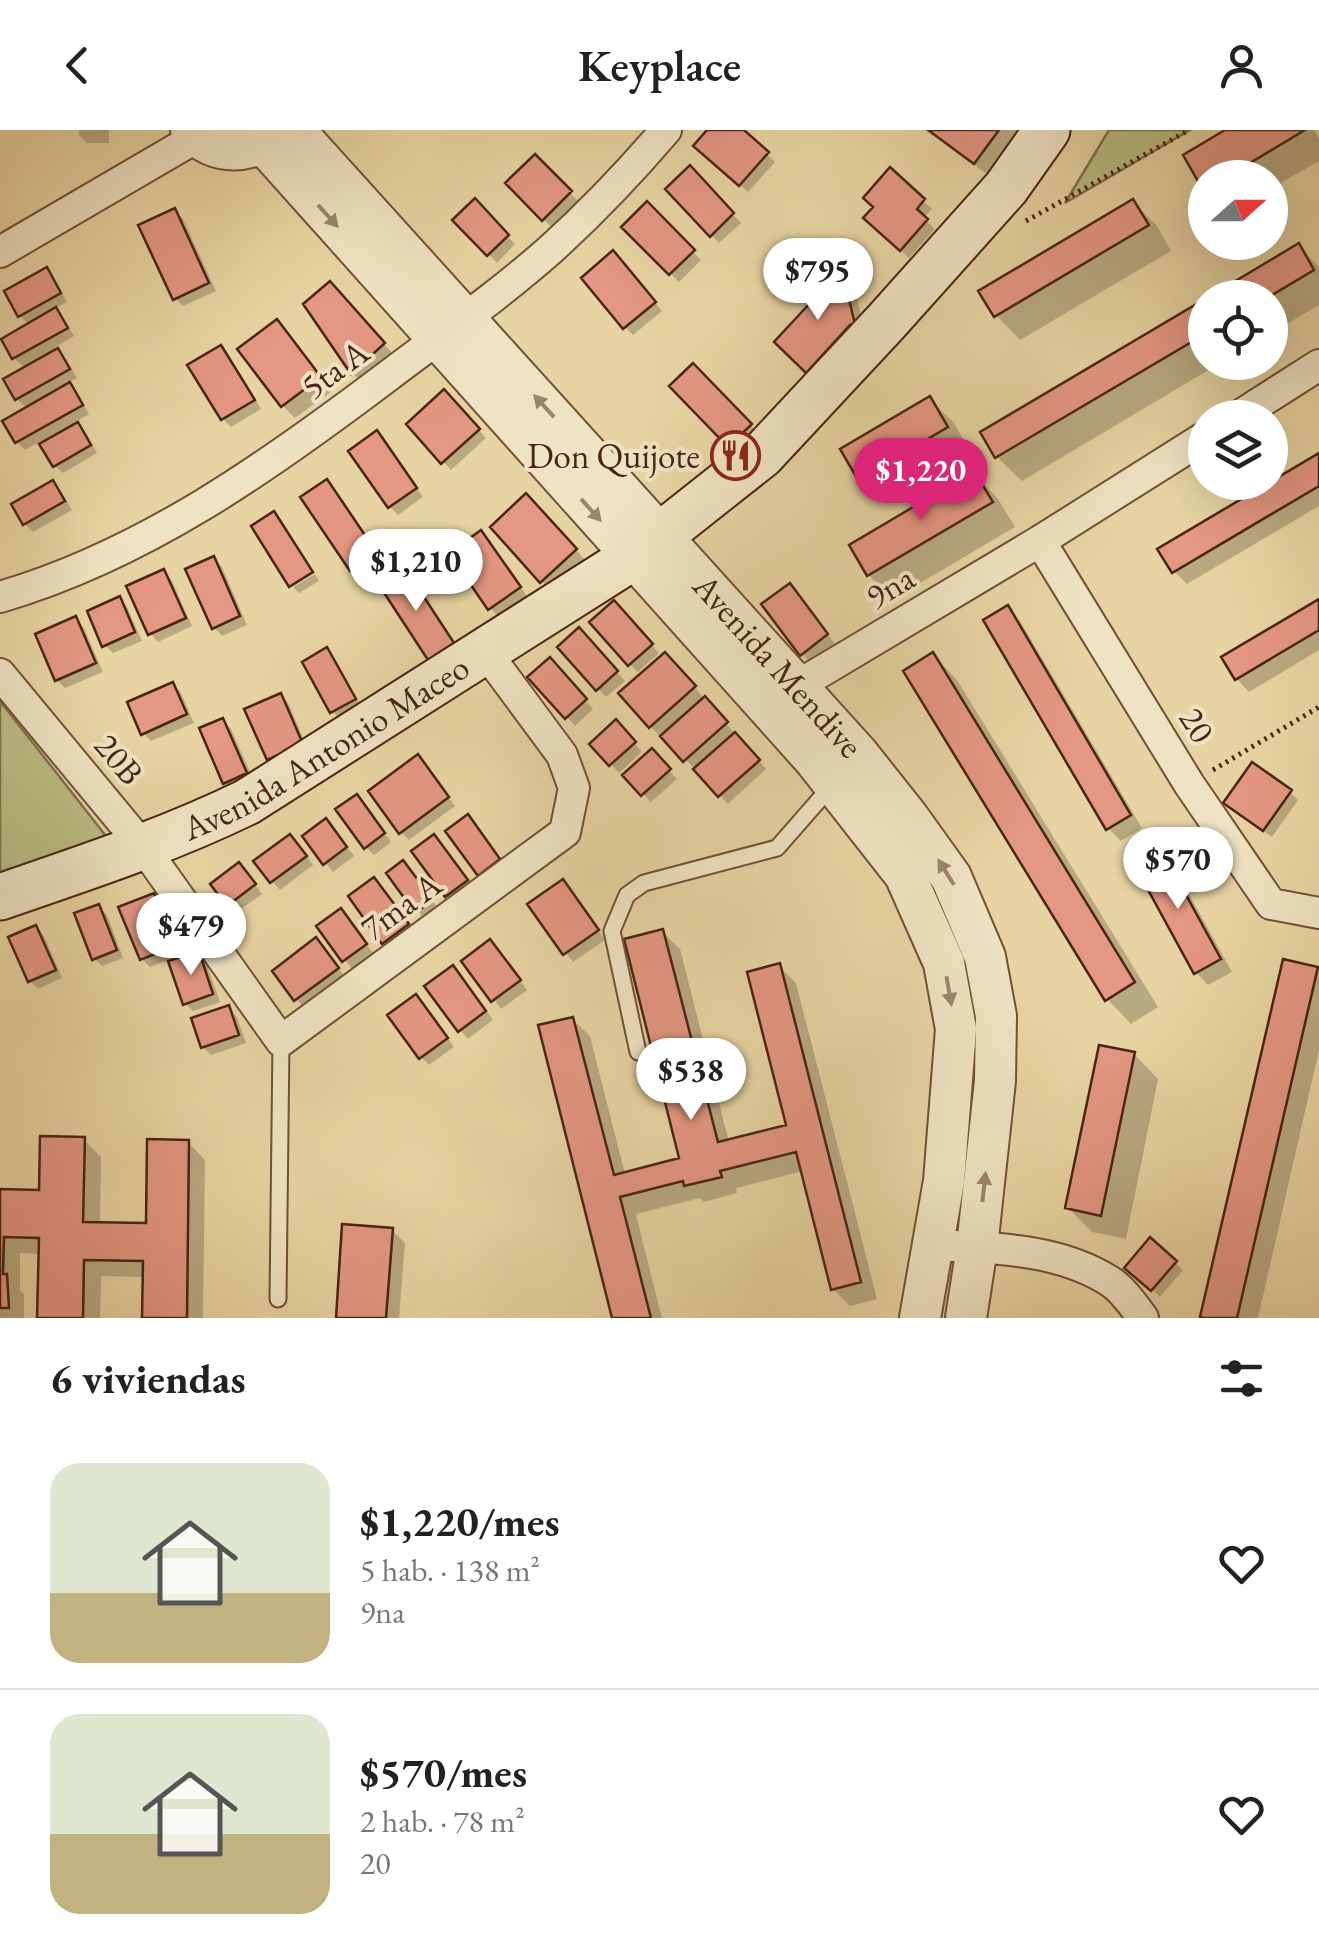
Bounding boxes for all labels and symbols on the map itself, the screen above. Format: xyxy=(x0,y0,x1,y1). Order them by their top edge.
north arrow xyxy=(1188,160,1288,260)
one-way arrow xyxy=(316,203,338,228)
pin: $795 xyxy=(759,238,877,323)
street label: 5ta A xyxy=(292,328,378,408)
one-way arrow xyxy=(533,394,556,418)
restaurant icon: Don Quijote xyxy=(709,430,761,482)
place label: Don Quijote xyxy=(527,433,700,478)
pin: $1,220 xyxy=(840,438,1002,523)
one-way arrow xyxy=(579,498,602,522)
pin: $1,210 xyxy=(335,529,497,614)
street label: 9na xyxy=(857,555,922,619)
street label: Avenida Mendive xyxy=(683,563,873,767)
street label: Avenida Antonio Maceo xyxy=(175,644,477,851)
street label: 20 xyxy=(1169,699,1225,751)
street label: 20B xyxy=(85,723,154,794)
pin: $570 xyxy=(1119,827,1237,912)
one-way arrow xyxy=(938,858,955,886)
street label: 7ma A xyxy=(351,861,451,950)
pin: $479 xyxy=(132,893,250,978)
one-way arrow xyxy=(942,976,957,1007)
pin: $538 xyxy=(632,1038,750,1123)
one-way arrow xyxy=(976,1170,992,1202)

